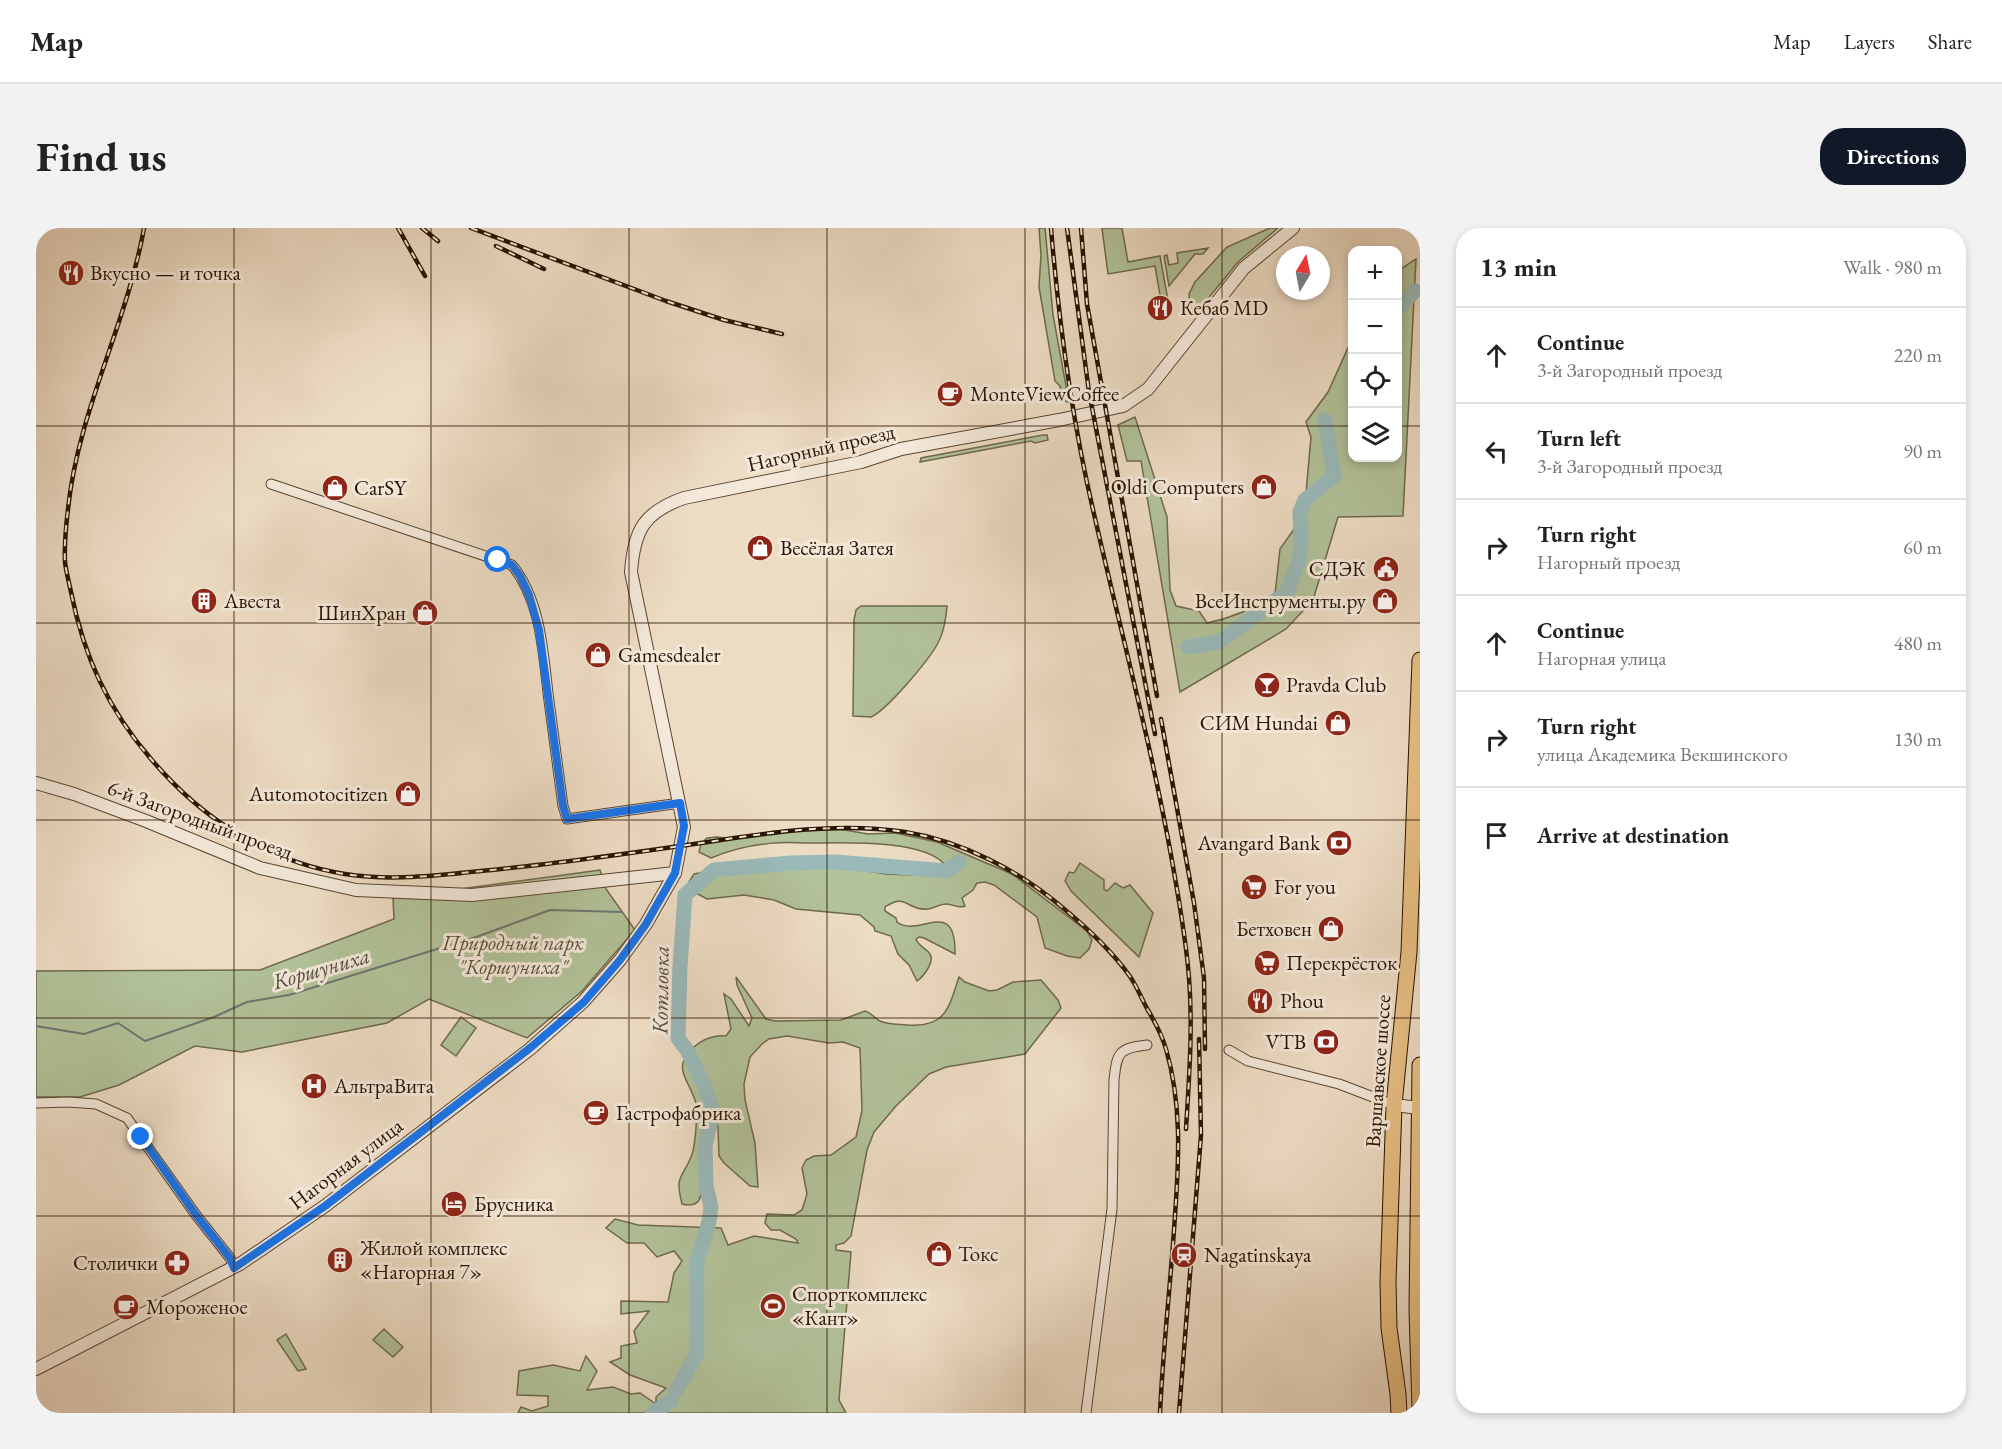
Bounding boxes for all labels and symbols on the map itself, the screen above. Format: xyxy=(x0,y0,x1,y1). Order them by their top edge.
north arrow xyxy=(1276,246,1330,300)
restaurant icon: Вкусно — и точка xyxy=(56,258,86,288)
place label: Вкусно — и точка xyxy=(90,259,241,286)
restaurant icon: Кебаб MD xyxy=(1145,293,1175,323)
place label: Кебаб MD xyxy=(1180,294,1268,321)
cafe icon: MonteViewCoffee xyxy=(935,379,965,409)
place label: MonteViewCoffee xyxy=(970,380,1119,407)
street label: Нагорный проезд xyxy=(745,417,898,478)
shop icon: Oldi Computers xyxy=(1249,472,1279,502)
shop icon: CarSY xyxy=(320,473,350,503)
place label: Oldi Computers xyxy=(1111,473,1244,500)
place label: CarSY xyxy=(354,474,408,501)
shop icon: Весёлая Затея xyxy=(745,533,775,563)
place label: Весёлая Затея xyxy=(780,534,894,561)
route start xyxy=(484,546,510,572)
public building icon: СДЭК xyxy=(1371,554,1401,584)
place label: СДЭК xyxy=(1309,555,1366,582)
building icon: Авеста xyxy=(189,586,219,616)
shop icon: ВсеИнструменты.ру xyxy=(1370,586,1400,616)
place label: Авеста xyxy=(223,587,282,614)
place label: ВсеИнструменты.ру xyxy=(1195,587,1367,614)
shop icon: ШинХран xyxy=(410,598,440,628)
place label: ШинХран xyxy=(318,599,406,626)
shop icon: Gamesdealer xyxy=(583,640,613,670)
place label: Gamesdealer xyxy=(618,641,720,668)
bar icon: Pravda Club xyxy=(1252,670,1282,700)
place label: Pravda Club xyxy=(1286,671,1386,698)
shop icon: СИМ Hundai xyxy=(1323,708,1353,738)
place label: СИМ Hundai xyxy=(1200,709,1318,736)
street label: 6-й Загородный проезд xyxy=(104,774,297,866)
shop icon: Automotocitizen xyxy=(393,779,423,809)
place label: Automotocitizen xyxy=(248,780,388,807)
bank icon: Avangard Bank xyxy=(1324,828,1354,858)
place label: Avangard Bank xyxy=(1197,829,1321,856)
supermarket icon: For you xyxy=(1239,872,1269,902)
place label: For you xyxy=(1274,873,1336,900)
shop icon: Бетховен xyxy=(1316,914,1346,944)
place label: Бетховен xyxy=(1236,915,1312,942)
park label: Природный парк "Коршуниха" xyxy=(441,929,585,980)
water label: Коршуниха xyxy=(268,941,373,996)
water label: Котловка xyxy=(645,945,676,1036)
supermarket icon: Перекрёсток xyxy=(1252,948,1282,978)
place label: Перекрёсток xyxy=(1286,949,1397,976)
restaurant icon: Phou xyxy=(1245,986,1275,1016)
place label: Phou xyxy=(1280,987,1324,1014)
street label: Варшавское шоссе xyxy=(1359,993,1396,1148)
bank icon: VTB xyxy=(1311,1027,1341,1057)
place label: VTB xyxy=(1265,1028,1306,1055)
hospital icon: АльтраВита xyxy=(299,1071,329,1101)
place label: АльтраВита xyxy=(333,1072,435,1099)
cafe icon: Гастрофабрика xyxy=(581,1098,611,1128)
place label: Гастрофабрика xyxy=(616,1099,742,1126)
street label: Нагорная улица xyxy=(283,1112,409,1215)
route end xyxy=(127,1123,153,1149)
hotel icon: Брусника xyxy=(439,1189,469,1219)
place label: Брусника xyxy=(474,1190,554,1217)
place label: Жилой комплекс «Нагорная 7» xyxy=(359,1234,507,1285)
shop icon: Токс xyxy=(924,1239,954,1269)
place label: Токс xyxy=(958,1240,998,1267)
station icon: Nagatinskaya xyxy=(1169,1240,1199,1270)
place label: Nagatinskaya xyxy=(1204,1241,1312,1268)
building icon: Жилой комплекс «Нагорная 7» xyxy=(325,1245,355,1275)
pharmacy icon: Столички xyxy=(162,1248,192,1278)
place label: Столички xyxy=(73,1249,158,1276)
place label: Спорткомплекс «Кант» xyxy=(792,1280,927,1331)
sports icon: Спорткомплекс «Кант» xyxy=(758,1291,788,1321)
cafe icon: Мороженое xyxy=(111,1292,141,1322)
place label: Мороженое xyxy=(146,1293,248,1320)

